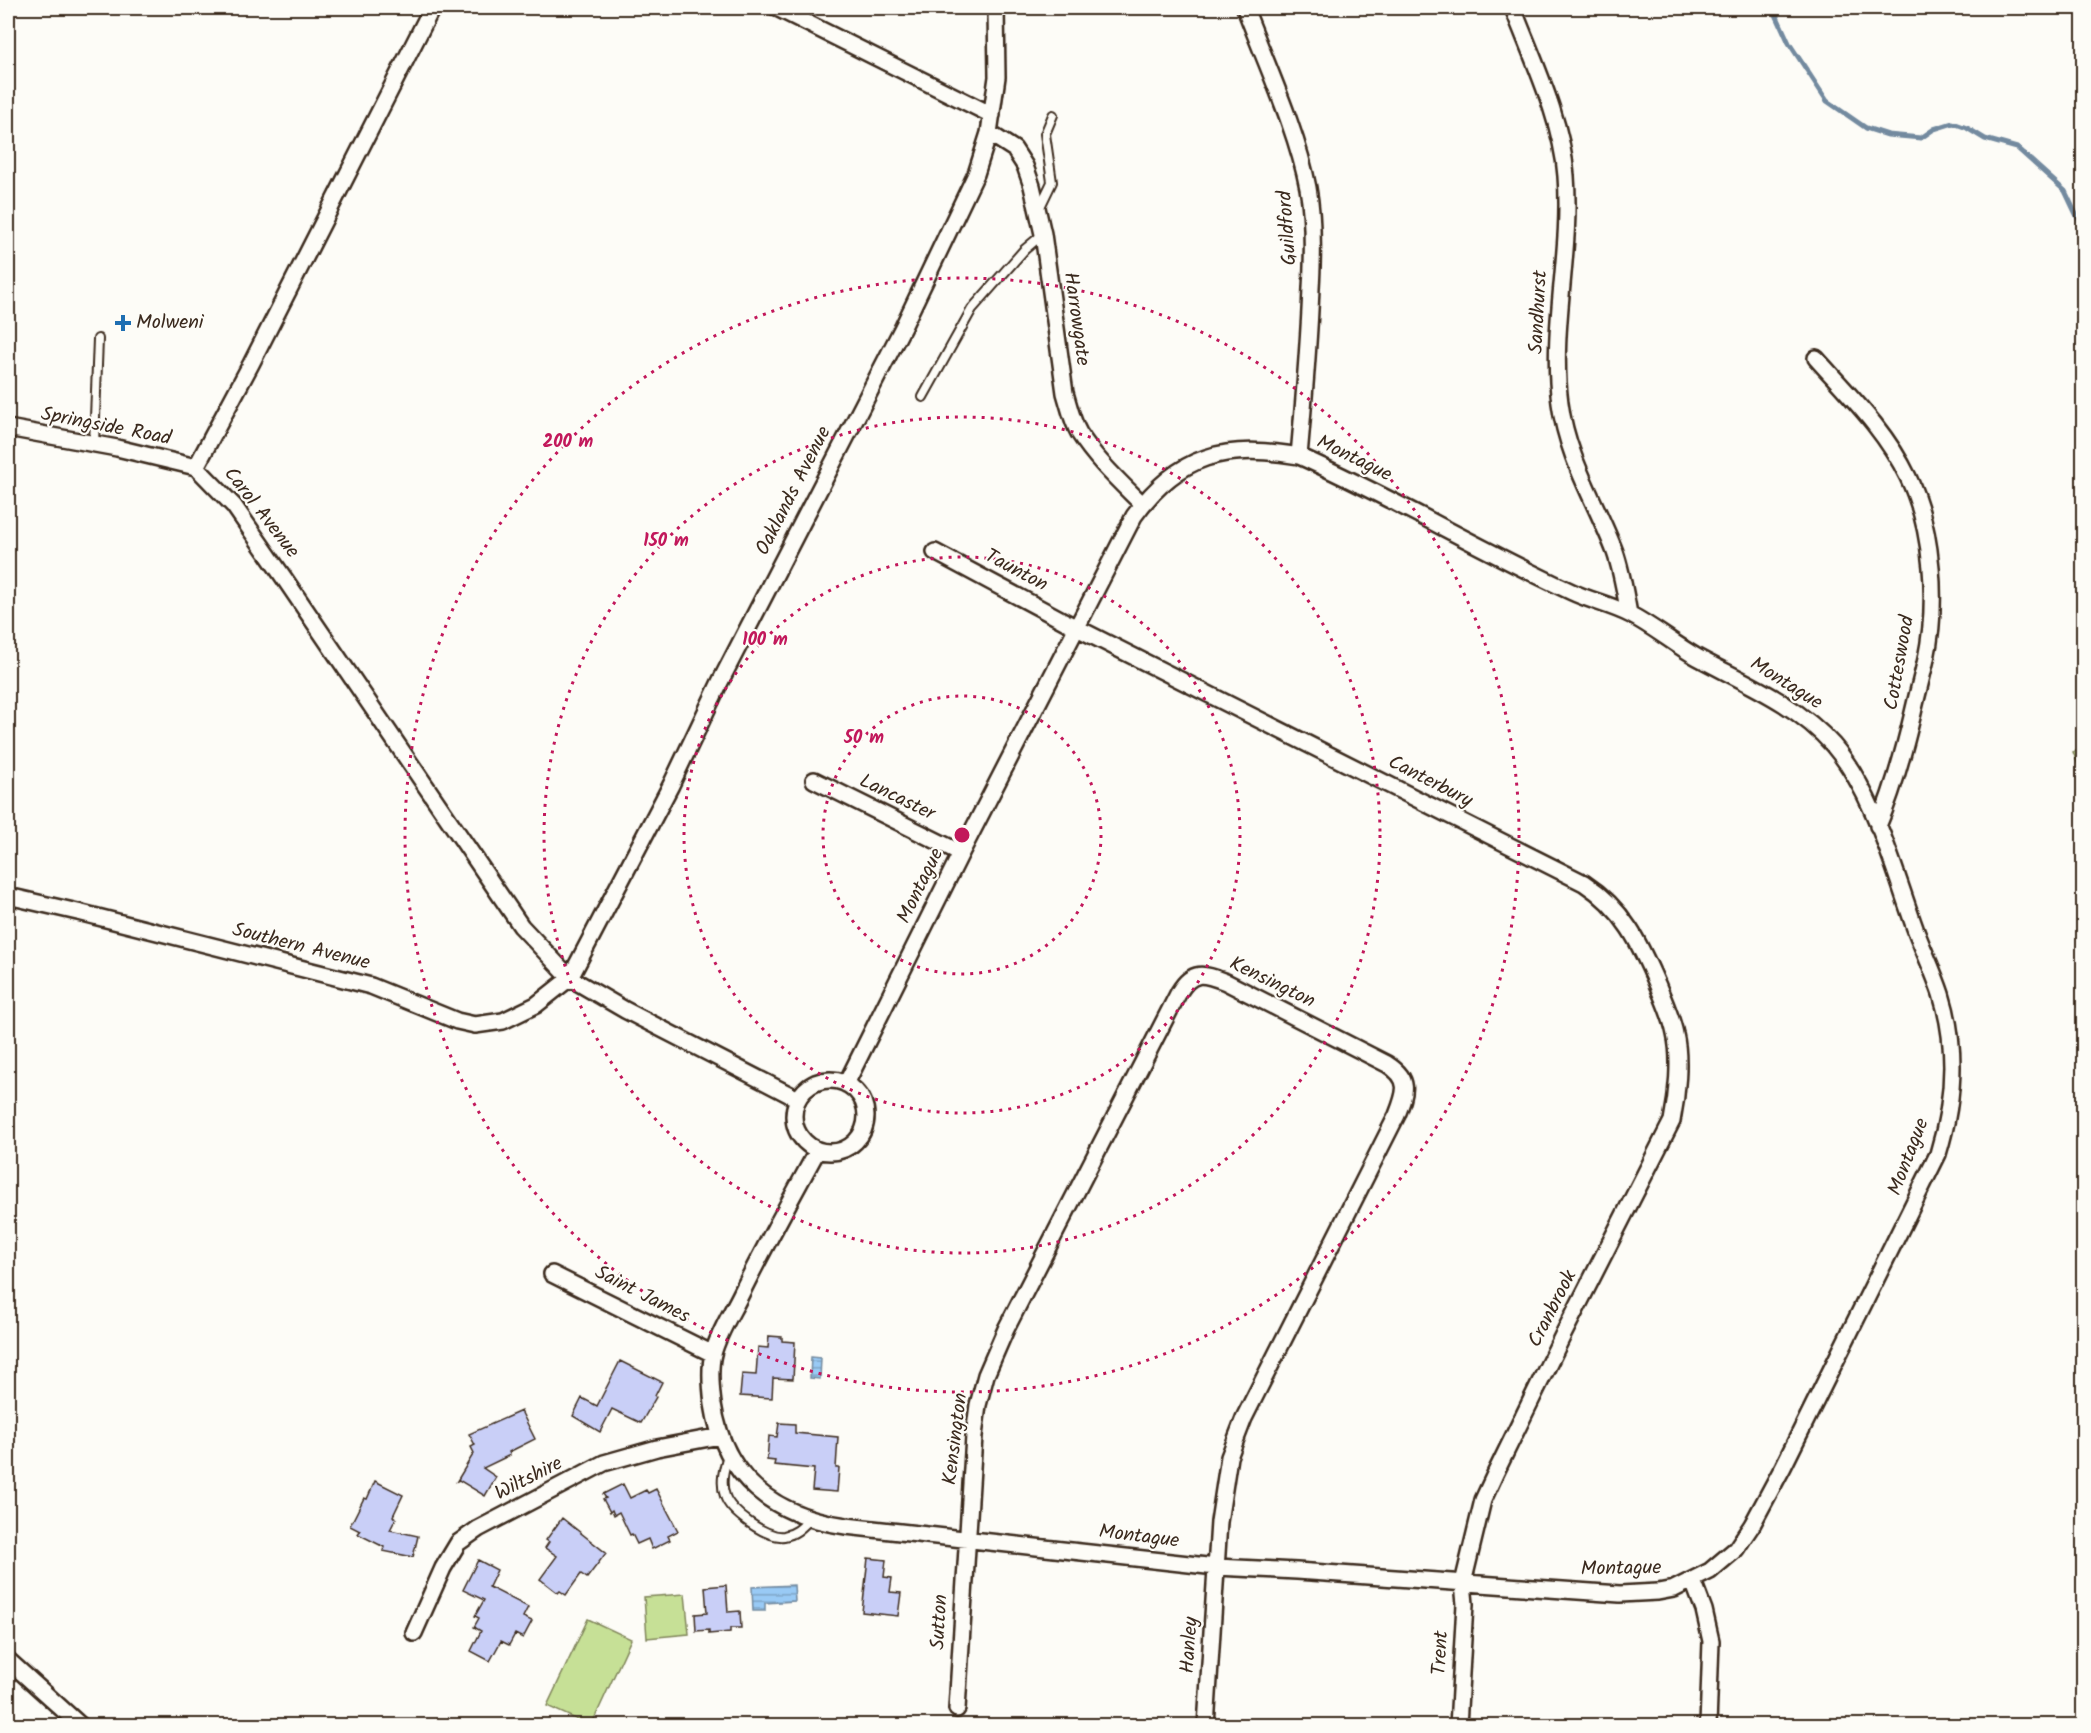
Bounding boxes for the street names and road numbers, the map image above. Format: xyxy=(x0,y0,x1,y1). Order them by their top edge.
street label: Guildford xyxy=(1269,189,1307,266)
street label: Sandhurst xyxy=(1521,269,1557,355)
street label: Harrowgate xyxy=(1054,270,1098,368)
street label: Springside Road xyxy=(38,399,175,456)
street label: Oaklands Avenue xyxy=(748,421,840,561)
street label: Montague xyxy=(1311,427,1397,491)
street label: Carol Avenue xyxy=(215,460,307,566)
street label: Taunton xyxy=(979,541,1053,601)
street label: Cotteswood xyxy=(1876,612,1924,713)
street label: Montague xyxy=(1743,649,1829,719)
street label: Canterbury xyxy=(1382,747,1479,817)
street label: Lancaster xyxy=(854,766,942,831)
street label: Montague xyxy=(889,843,953,929)
street label: Southern Avenue xyxy=(229,914,373,980)
street label: Kensington xyxy=(1223,948,1321,1018)
street label: Montague xyxy=(1880,1114,1938,1200)
street label: Saint James xyxy=(589,1257,696,1333)
street label: Cranbrook xyxy=(1520,1264,1586,1353)
street label: Kensington xyxy=(934,1391,978,1487)
street label: Wiltshire xyxy=(489,1448,569,1510)
street label: Montague xyxy=(1097,1516,1181,1558)
street label: Montague xyxy=(1580,1552,1662,1586)
street label: Sutton xyxy=(923,1593,957,1651)
street label: Hanley xyxy=(1172,1615,1208,1674)
street label: Trent xyxy=(1424,1630,1458,1676)

